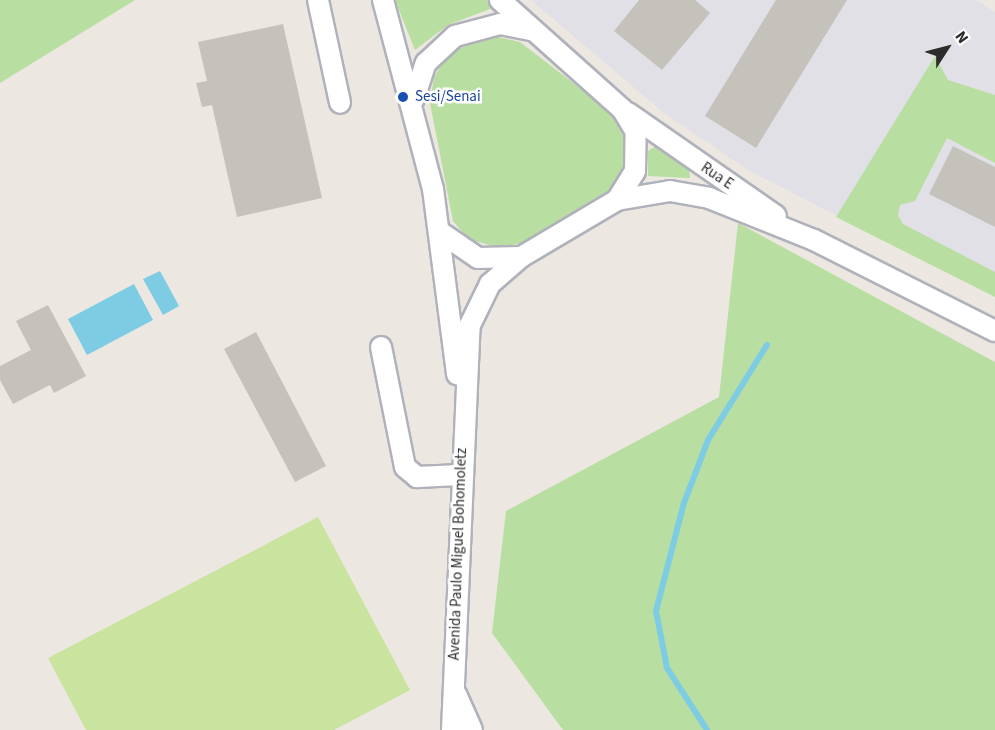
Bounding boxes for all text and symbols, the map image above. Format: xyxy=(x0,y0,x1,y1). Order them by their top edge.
north arrow xyxy=(917,18,977,78)
text: N xyxy=(950,27,974,48)
place label: Sesi/Senai xyxy=(415,88,481,106)
marker: Sesi/Senai xyxy=(396,90,410,104)
street label: Rua E xyxy=(697,159,737,193)
street label: Avenida Paulo Miguel Bohomoletz xyxy=(445,447,471,661)

